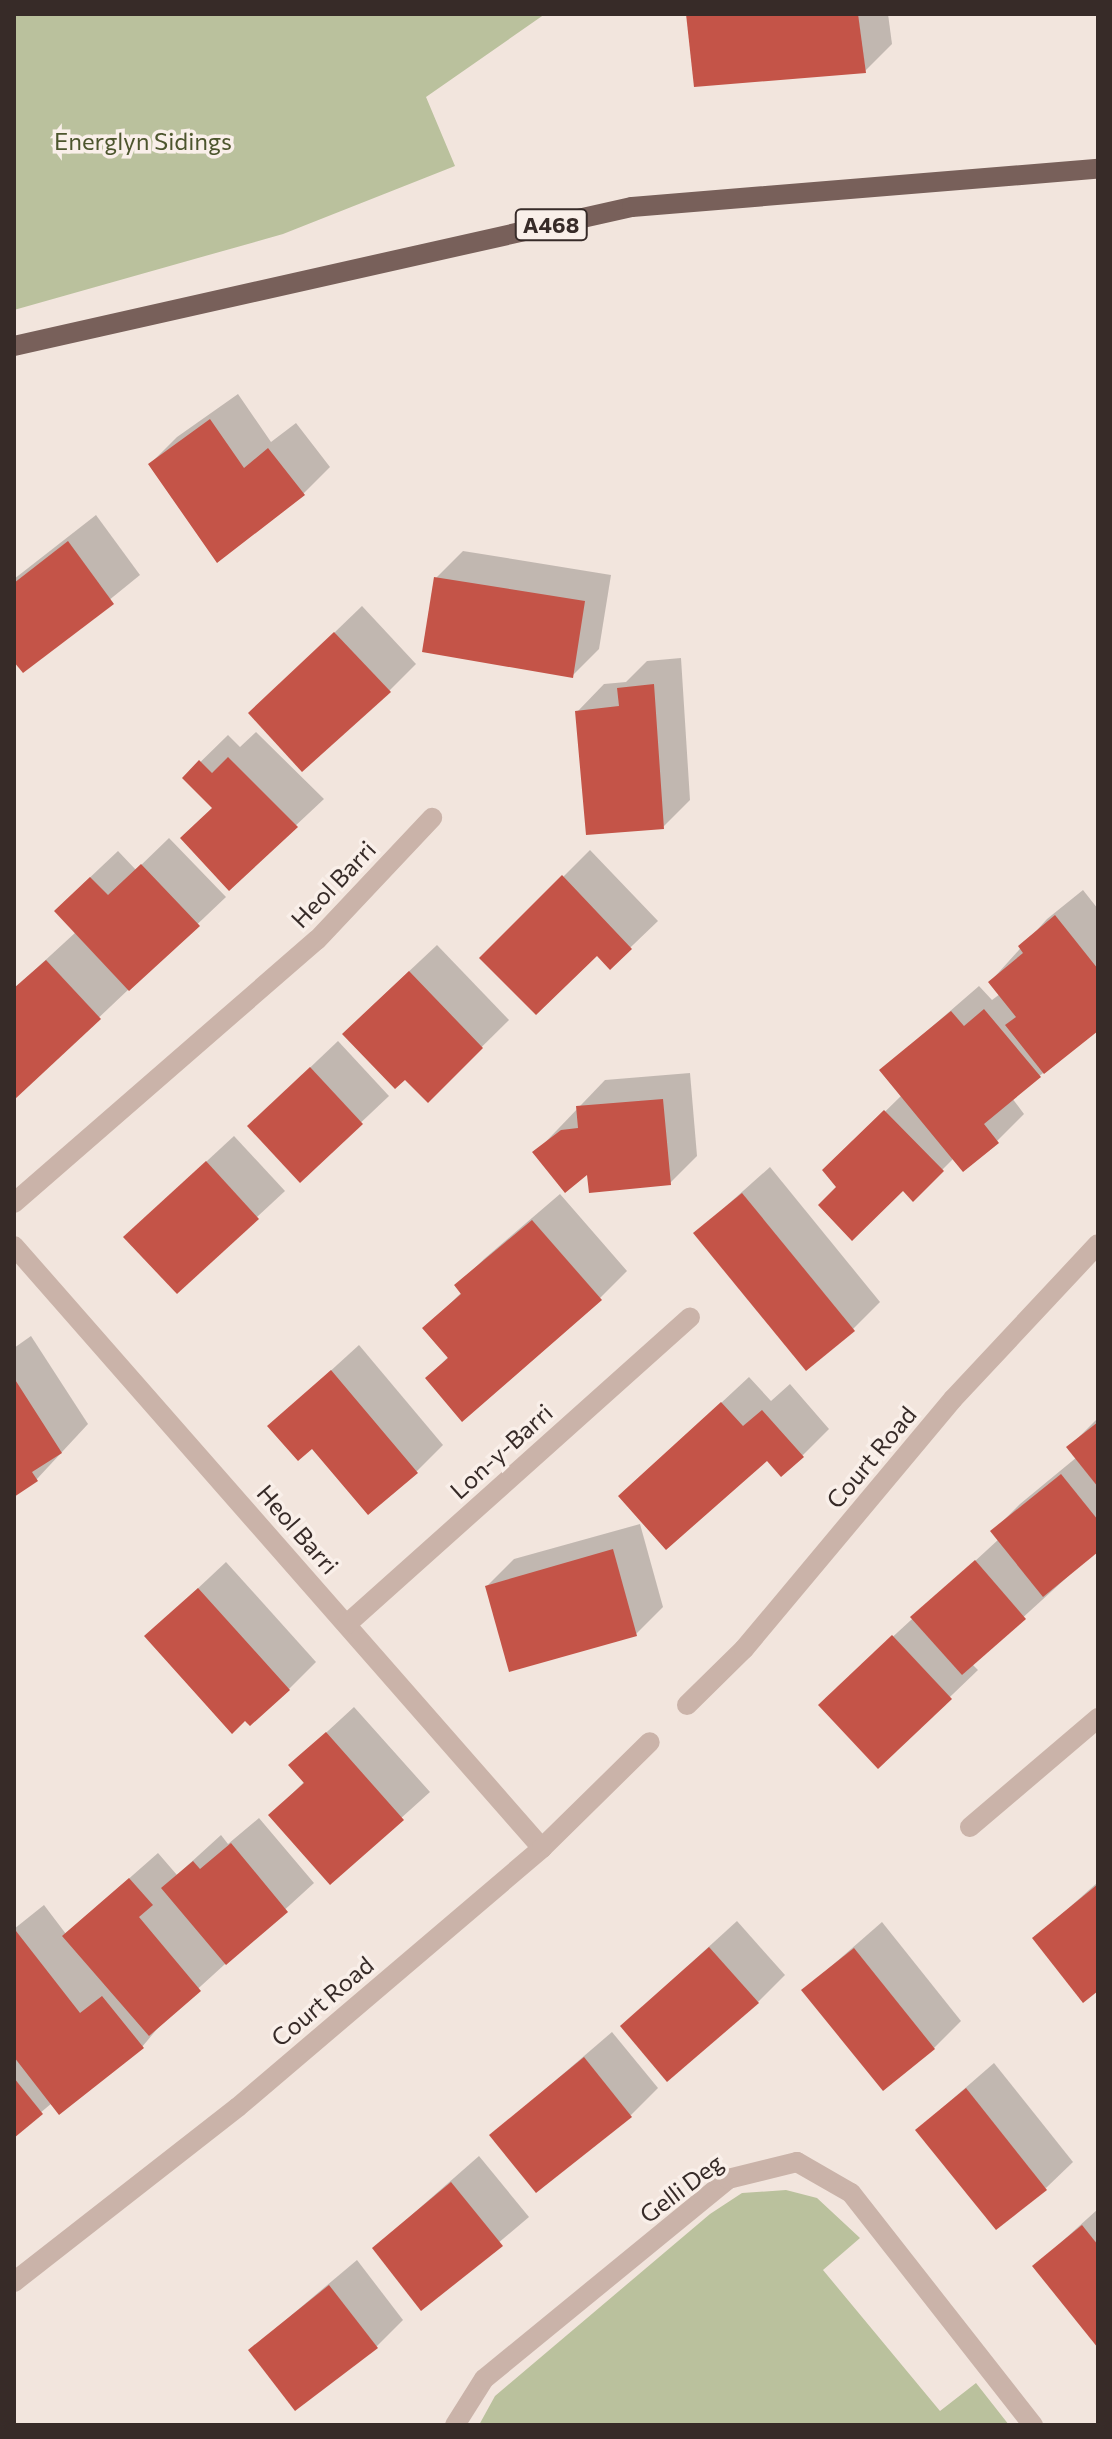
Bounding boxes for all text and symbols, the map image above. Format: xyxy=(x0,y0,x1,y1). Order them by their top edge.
park label: Energlyn Sidings xyxy=(54,127,232,155)
road number: A468 xyxy=(513,207,589,243)
street label: Heol Barri xyxy=(285,835,381,933)
street label: Lon-y-Barri xyxy=(444,1398,558,1504)
street label: Court Road xyxy=(820,1400,922,1514)
street label: Heol Barri xyxy=(251,1478,345,1580)
street label: Court Road xyxy=(265,1950,379,2052)
street label: Gelli Deg xyxy=(634,2147,728,2229)

